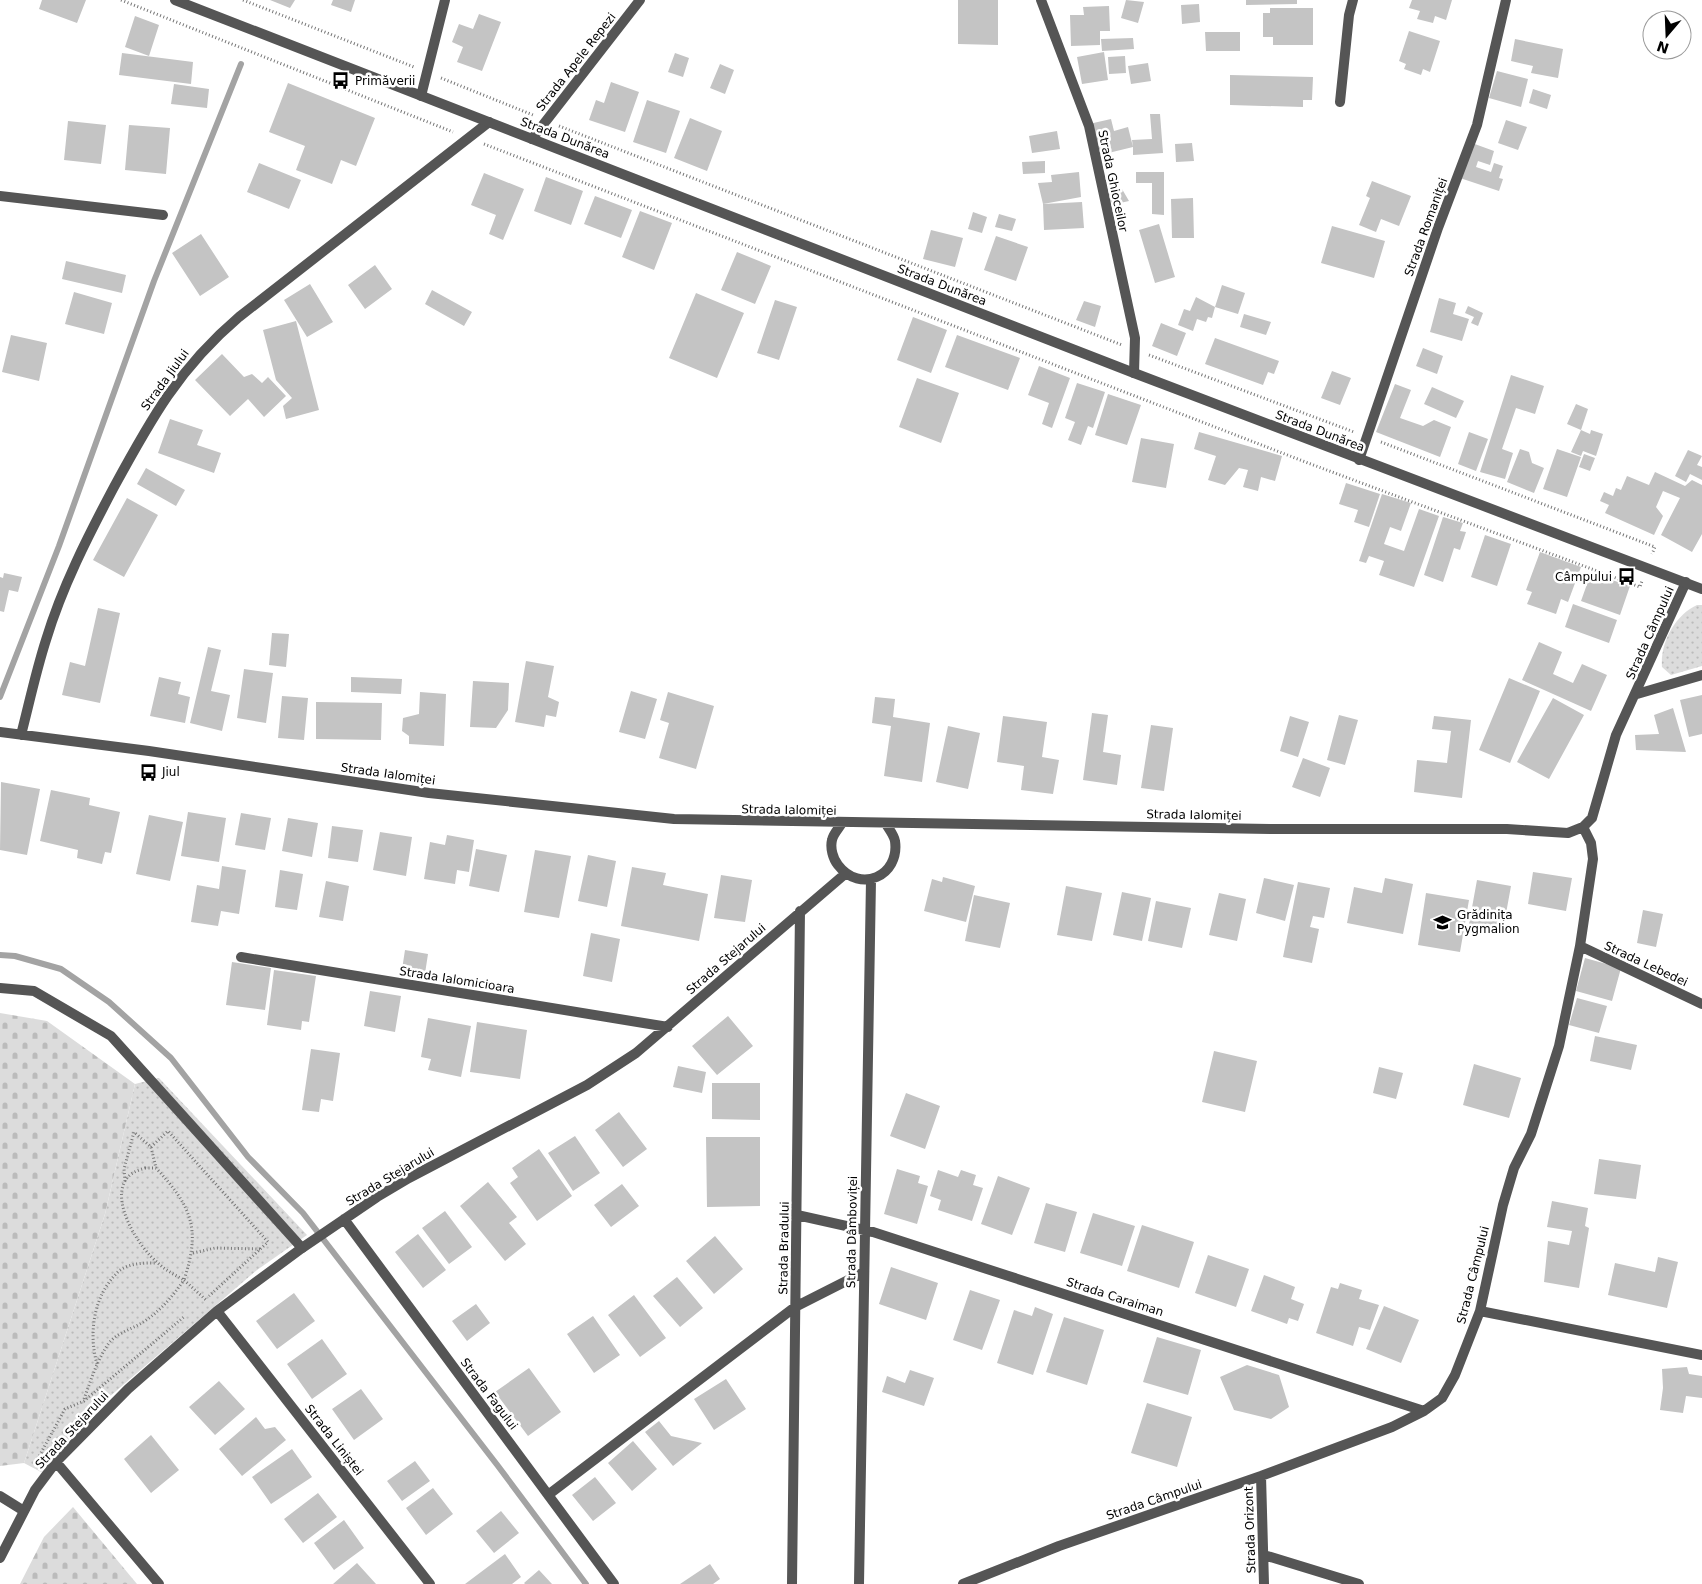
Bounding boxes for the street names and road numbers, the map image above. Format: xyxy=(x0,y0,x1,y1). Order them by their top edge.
street label: Strada Apele Repezi xyxy=(533,10,619,114)
street label: Strada Dunărea xyxy=(518,115,612,161)
street label: Strada Ghioceilor xyxy=(1095,129,1131,233)
street label: Strada Romaniței xyxy=(1402,176,1450,278)
street label: Strada Dunărea xyxy=(895,262,989,308)
street label: Strada Jiului xyxy=(138,347,192,413)
street label: Strada Dunărea xyxy=(1273,408,1367,454)
street label: Strada Câmpului xyxy=(1623,584,1677,682)
street label: Strada Ialomiței xyxy=(340,760,436,788)
street label: Strada Ialomiței xyxy=(741,802,837,818)
street label: Strada Ialomiței xyxy=(1146,807,1242,823)
street label: Strada Stejarului xyxy=(683,921,769,997)
street label: Strada Lebedei xyxy=(1602,939,1690,989)
street label: Strada Ialomicioara xyxy=(398,964,516,996)
street label: Strada Stejarului xyxy=(343,1145,437,1209)
street label: Strada Dâmboviței xyxy=(844,1176,860,1288)
street label: Strada Bradului xyxy=(776,1201,792,1295)
street label: Strada Câmpului xyxy=(1454,1225,1492,1325)
street label: Strada Caraiman xyxy=(1065,1275,1165,1319)
street label: Strada Fagului xyxy=(458,1355,520,1433)
street label: Strada Stejarului xyxy=(33,1388,111,1472)
street label: Strada Liniștei xyxy=(302,1402,366,1478)
street label: Strada Câmpului xyxy=(1104,1477,1204,1523)
street label: Strada Orizont xyxy=(1241,1486,1259,1574)

